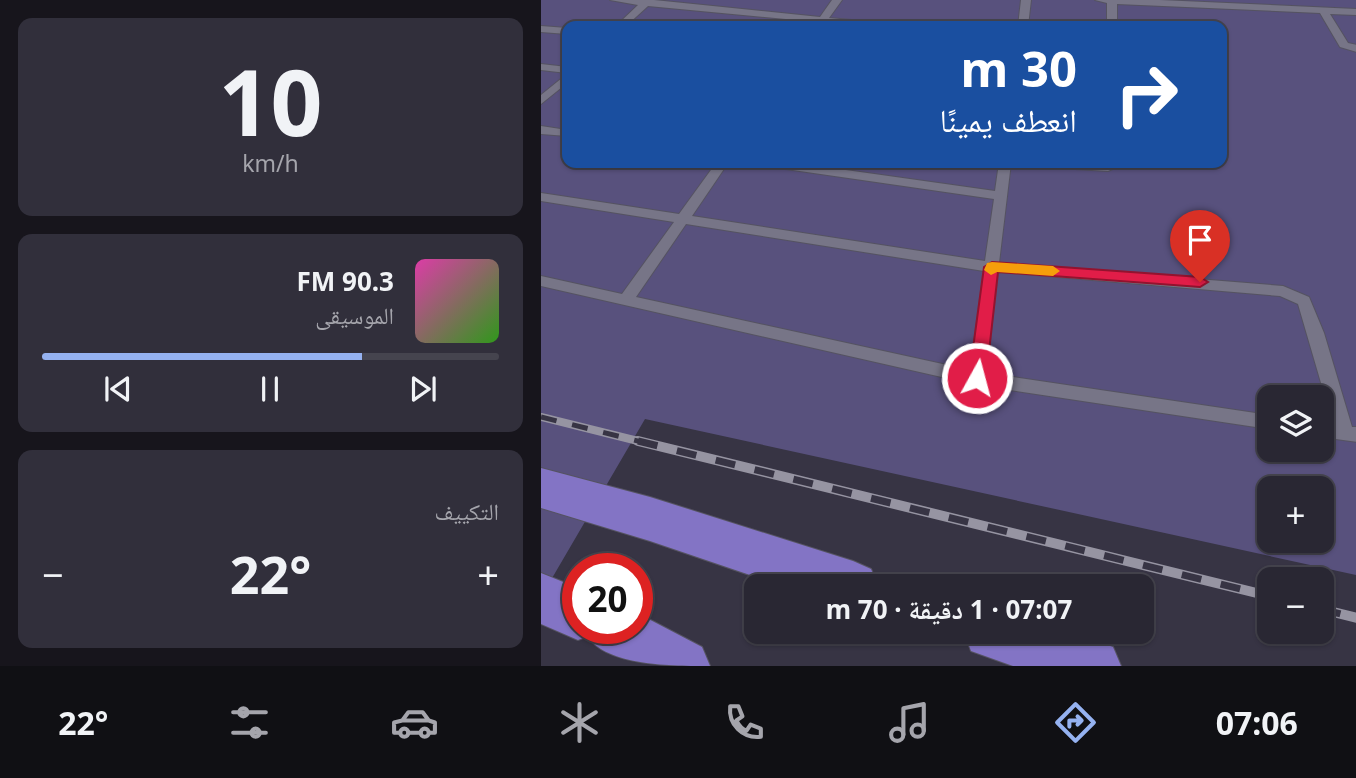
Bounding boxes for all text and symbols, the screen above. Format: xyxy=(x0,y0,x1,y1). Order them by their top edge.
text: 30 m xyxy=(960,35,1077,101)
text: 10 xyxy=(218,39,323,163)
icon: right xyxy=(1101,49,1192,140)
text: انعطف يمينًا xyxy=(940,98,1077,141)
text: km/h xyxy=(242,147,299,179)
pin xyxy=(1170,210,1230,282)
icon: arrive xyxy=(1181,221,1219,259)
text: 90.3 FM xyxy=(297,263,394,299)
text: الموسيقى xyxy=(315,299,394,331)
position arrow xyxy=(940,341,1014,415)
icon: previous xyxy=(99,370,137,408)
icon: pause xyxy=(251,370,289,408)
icon: next xyxy=(404,370,442,408)
map controls xyxy=(1257,385,1334,644)
button: layers xyxy=(1257,385,1334,462)
button: + xyxy=(1257,476,1334,553)
text: التكييف xyxy=(434,495,499,527)
text: 22° xyxy=(230,538,311,609)
text: − xyxy=(42,548,64,600)
text: + xyxy=(477,548,499,600)
speed limit sign: 20 xyxy=(562,553,653,644)
button: − xyxy=(1257,567,1334,644)
text: 07:07 · 1 دقيقة · 70 m xyxy=(826,591,1072,627)
icon: filters xyxy=(225,698,274,747)
icon: car xyxy=(390,698,439,747)
icon: climate xyxy=(555,698,604,747)
icon: phone xyxy=(720,698,769,747)
icon: music xyxy=(885,698,934,747)
icon: directions xyxy=(1051,698,1100,747)
text: 22° xyxy=(58,701,108,744)
text: 07:06 xyxy=(1216,701,1298,744)

